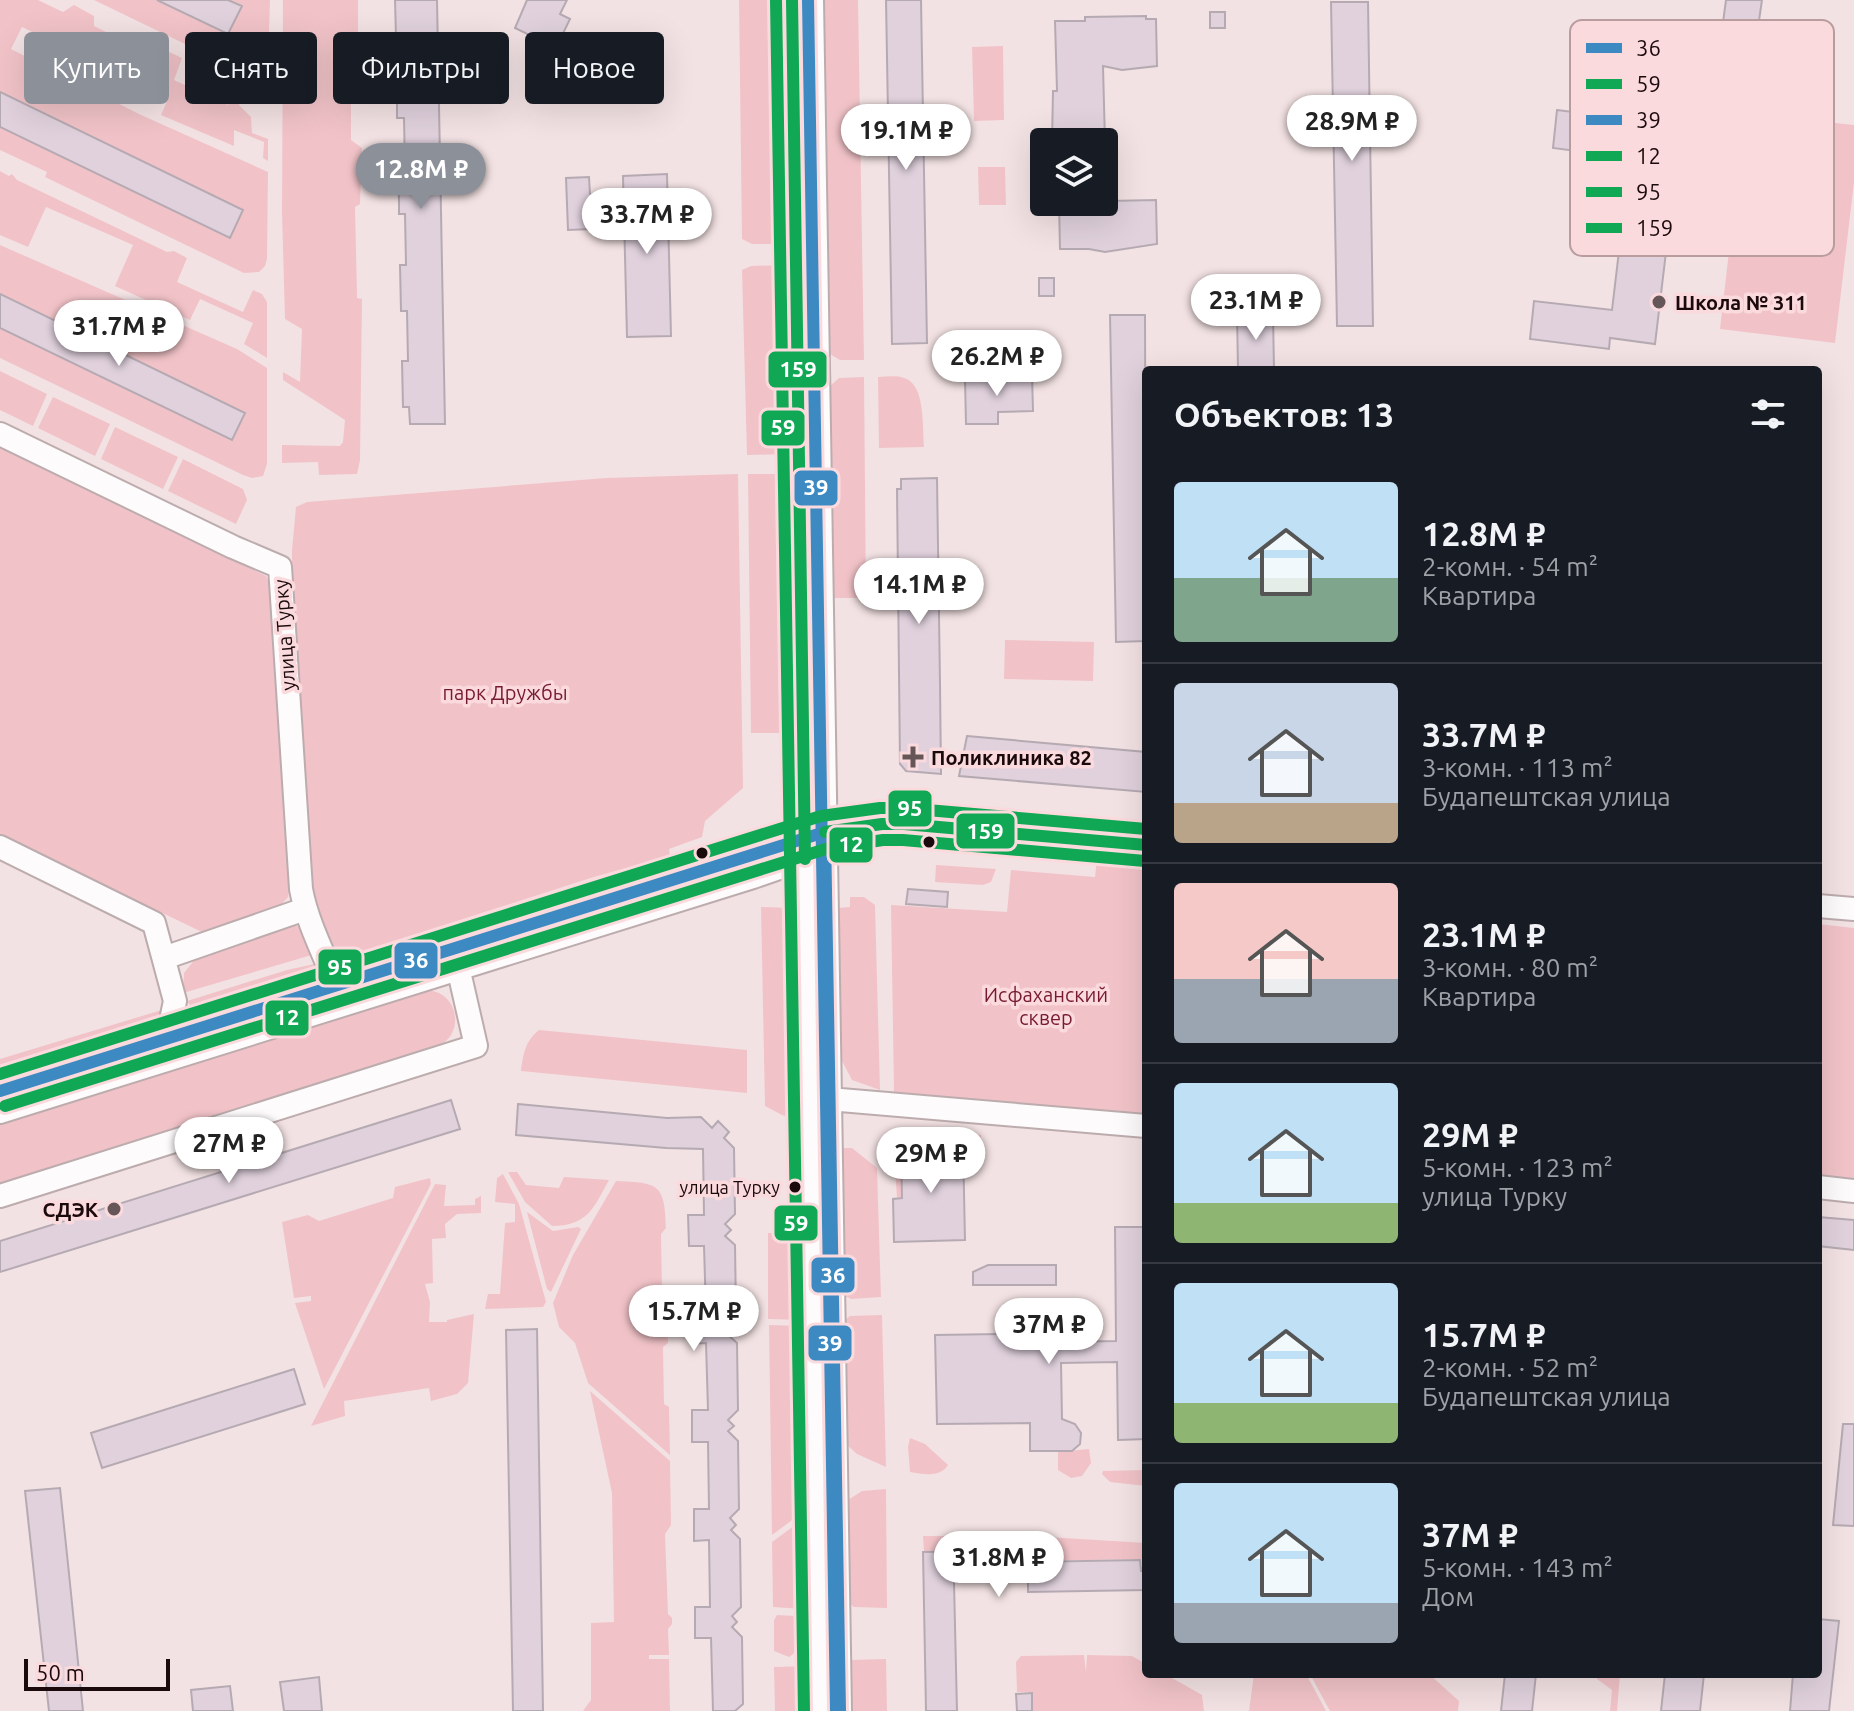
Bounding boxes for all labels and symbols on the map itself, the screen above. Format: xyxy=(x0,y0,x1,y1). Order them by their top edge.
legend xyxy=(1570,20,1834,256)
text: 36 xyxy=(1636,35,1661,60)
text: 59 xyxy=(1636,71,1661,96)
pin: 28.9M ₽ xyxy=(1278,95,1426,163)
pin: 19.1M ₽ xyxy=(832,104,980,172)
text: 39 xyxy=(1636,107,1661,132)
pin: 12.8M ₽ xyxy=(347,143,495,211)
text: 12 xyxy=(1636,143,1661,168)
text: 95 xyxy=(1636,179,1661,204)
pin: 33.7M ₽ xyxy=(573,188,721,256)
text: 159 xyxy=(1636,215,1673,240)
pin: 23.1M ₽ xyxy=(1182,274,1330,342)
place label: Школа № 311 xyxy=(1675,291,1807,314)
marker: Школа № 311 xyxy=(1650,293,1668,311)
pin: 31.7M ₽ xyxy=(45,300,193,368)
pin: 26.2M ₽ xyxy=(923,330,1071,398)
line badge: 159 xyxy=(767,350,828,389)
text: 159 xyxy=(779,356,817,381)
line badge: 59 xyxy=(760,409,806,447)
text: 59 xyxy=(771,414,795,439)
line badge: 39 xyxy=(793,469,839,507)
text: 39 xyxy=(804,474,828,499)
pin: 14.1M ₽ xyxy=(845,558,993,626)
street label: улица Турку xyxy=(269,578,299,691)
park label: парк Дружбы xyxy=(442,681,568,704)
marker: Поликлиника 82 xyxy=(902,746,924,768)
place label: Поликлиника 82 xyxy=(931,746,1092,769)
line badge: 95 xyxy=(887,789,933,828)
text: 95 xyxy=(898,795,922,820)
line badge: 159 xyxy=(955,812,1016,850)
text: 159 xyxy=(966,818,1004,843)
line badge: 12 xyxy=(828,826,874,864)
text: 12 xyxy=(839,831,863,856)
unlabelled marker xyxy=(921,834,937,850)
unlabelled marker xyxy=(694,845,710,861)
line badge: 36 xyxy=(393,941,439,980)
text: 36 xyxy=(404,947,428,972)
line badge: 95 xyxy=(317,948,363,986)
text: 95 xyxy=(328,954,352,979)
park label: Исфаханский сквер xyxy=(984,983,1108,1029)
line badge: 12 xyxy=(264,999,310,1037)
text: 12 xyxy=(275,1004,299,1029)
pin: 27M ₽ xyxy=(173,1117,285,1185)
pin: 29M ₽ xyxy=(875,1127,987,1195)
place label: улица Турку xyxy=(680,1177,780,1197)
marker: улица Турку xyxy=(787,1179,803,1195)
place label: СДЭК xyxy=(42,1198,99,1221)
marker: СДЭК xyxy=(105,1200,123,1218)
line badge: 59 xyxy=(773,1204,819,1242)
text: 59 xyxy=(784,1210,808,1235)
line badge: 36 xyxy=(810,1256,856,1294)
text: 36 xyxy=(821,1262,845,1287)
pin: 15.7M ₽ xyxy=(620,1285,768,1353)
pin: 37M ₽ xyxy=(993,1298,1105,1366)
line badge: 39 xyxy=(807,1324,853,1362)
text: 39 xyxy=(818,1330,842,1355)
pin: 31.8M ₽ xyxy=(925,1531,1073,1599)
scale bar xyxy=(24,1655,170,1691)

